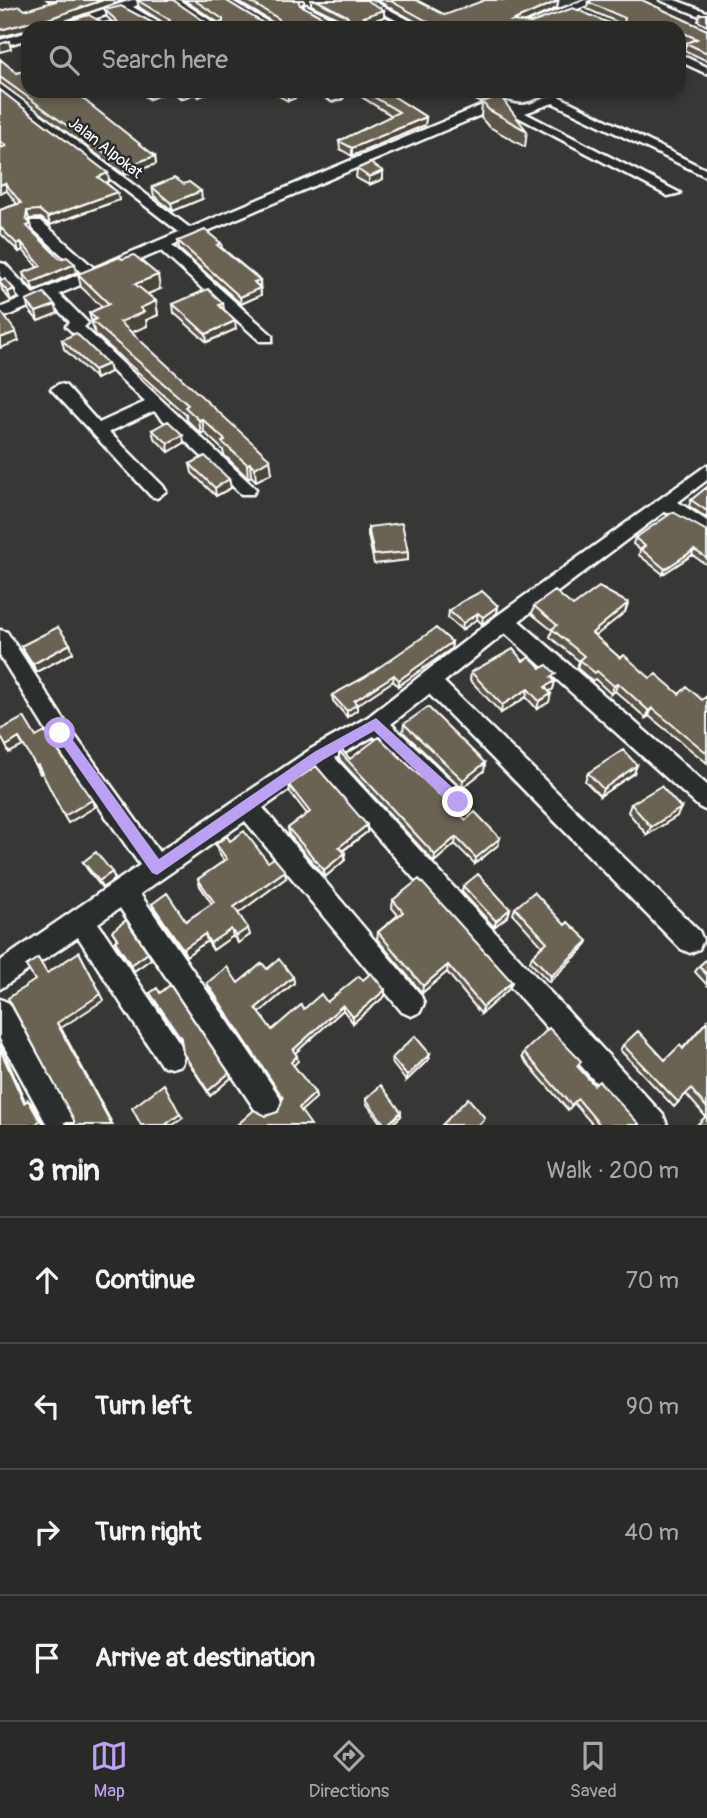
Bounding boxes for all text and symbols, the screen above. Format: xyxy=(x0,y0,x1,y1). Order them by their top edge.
search box xyxy=(21,21,686,98)
icon: search xyxy=(45,41,83,79)
text: Search here xyxy=(101,44,228,76)
street label: Jalan Alpokat xyxy=(64,113,147,183)
route start xyxy=(44,717,75,748)
route end xyxy=(442,786,473,817)
text: 3 min xyxy=(28,1152,100,1189)
text: Walk · 200 m xyxy=(546,1156,679,1185)
icon: ahead xyxy=(28,1261,66,1299)
text: Continue xyxy=(95,1264,195,1296)
text: 70 m xyxy=(626,1266,679,1295)
icon: left xyxy=(28,1387,66,1425)
text: Turn left xyxy=(95,1390,191,1422)
text: 90 m xyxy=(626,1392,679,1421)
icon: right xyxy=(28,1513,66,1551)
text: Turn right xyxy=(95,1516,201,1548)
text: 40 m xyxy=(625,1518,679,1547)
icon: arrive xyxy=(28,1639,66,1677)
text: Arrive at destination xyxy=(95,1642,315,1674)
tab: Map xyxy=(90,1737,128,1803)
tab: Directions xyxy=(309,1737,389,1803)
tab: Saved xyxy=(570,1737,617,1803)

